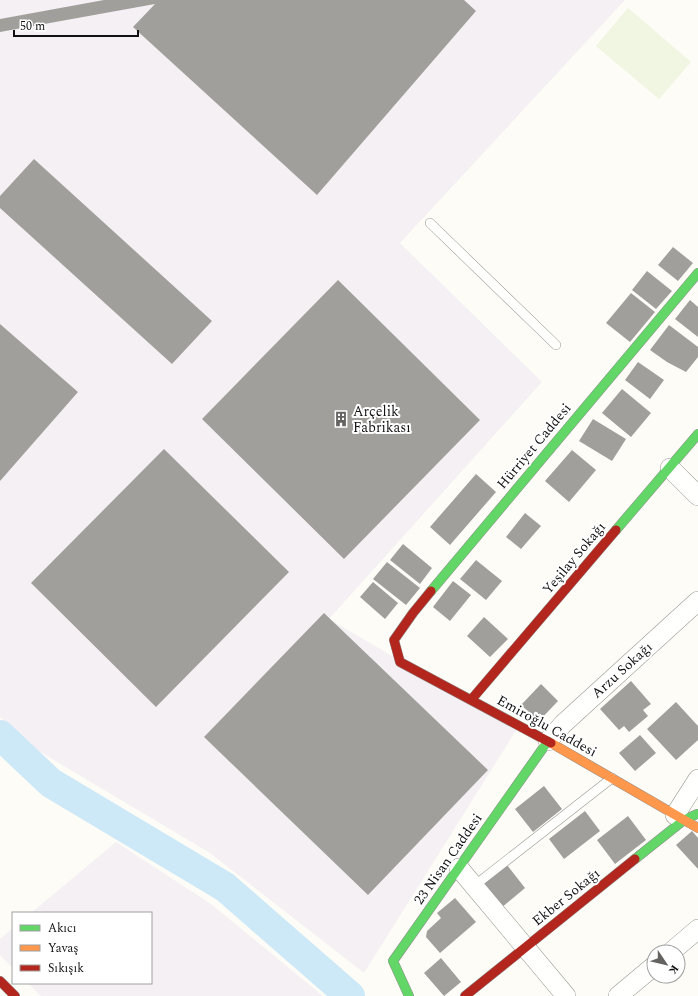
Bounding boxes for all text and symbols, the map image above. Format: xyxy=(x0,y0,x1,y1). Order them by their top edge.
scale bar xyxy=(14,12,138,38)
text: 50 m xyxy=(20,17,45,36)
street label: Hürriyet Caddesi xyxy=(492,398,576,494)
place label: Arçelik Fabrikası xyxy=(353,401,411,438)
building icon: Arçelik Fabrikası xyxy=(332,410,350,428)
street label: Yeşilay Sokağı xyxy=(537,517,611,599)
street label: Arzu Sokağı xyxy=(587,637,657,703)
street label: Emiroğlu Caddesi xyxy=(493,690,601,762)
street label: 23 Nisan Caddesi xyxy=(409,809,487,909)
street label: Ekber Sokağı xyxy=(527,863,605,931)
legend xyxy=(12,912,152,984)
text: Akıcı xyxy=(48,919,77,938)
text: Yavaş xyxy=(48,939,78,958)
north arrow xyxy=(646,944,686,984)
text: Sıkışık xyxy=(48,959,84,978)
text: K xyxy=(664,961,683,978)

